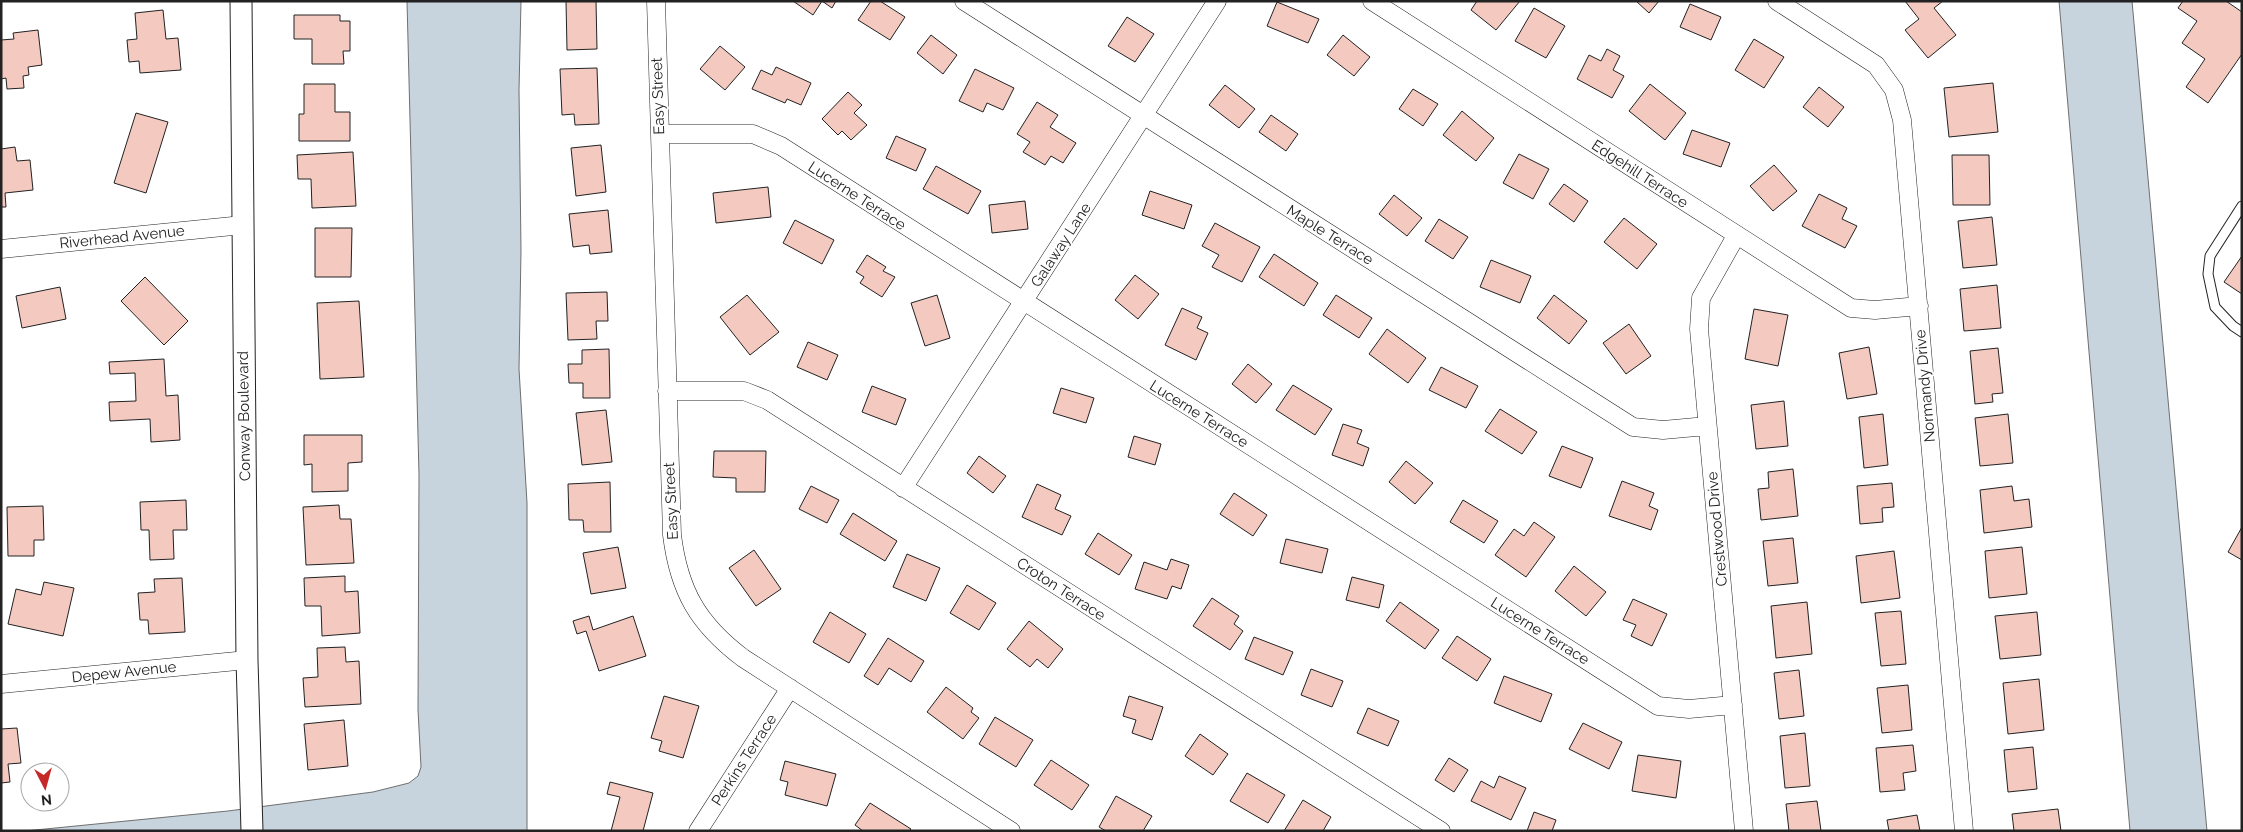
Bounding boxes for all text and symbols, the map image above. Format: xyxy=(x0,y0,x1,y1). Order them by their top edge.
street label: Easy Street xyxy=(648,57,668,135)
street label: Edgehill Terrace xyxy=(1588,136,1692,212)
street label: Lucerne Terrace xyxy=(805,158,909,234)
street label: Galaway Lane xyxy=(1027,199,1095,291)
street label: Maple Terrace xyxy=(1283,201,1377,269)
street label: Riverhead Avenue xyxy=(58,221,186,253)
street label: Normandy Drive xyxy=(1911,329,1939,443)
street label: Conway Boulevard xyxy=(234,351,254,481)
street label: Lucerne Terrace xyxy=(1146,377,1252,452)
street label: Easy Street xyxy=(660,462,682,540)
street label: Crestwood Drive xyxy=(1703,471,1731,587)
street label: Croton Terrace xyxy=(1013,554,1109,624)
street label: Lucerne Terrace xyxy=(1487,594,1593,669)
street label: Depew Avenue xyxy=(71,658,177,686)
street label: Perkins Terrace xyxy=(708,711,780,809)
north arrow xyxy=(20,762,70,812)
text: N xyxy=(40,791,53,808)

